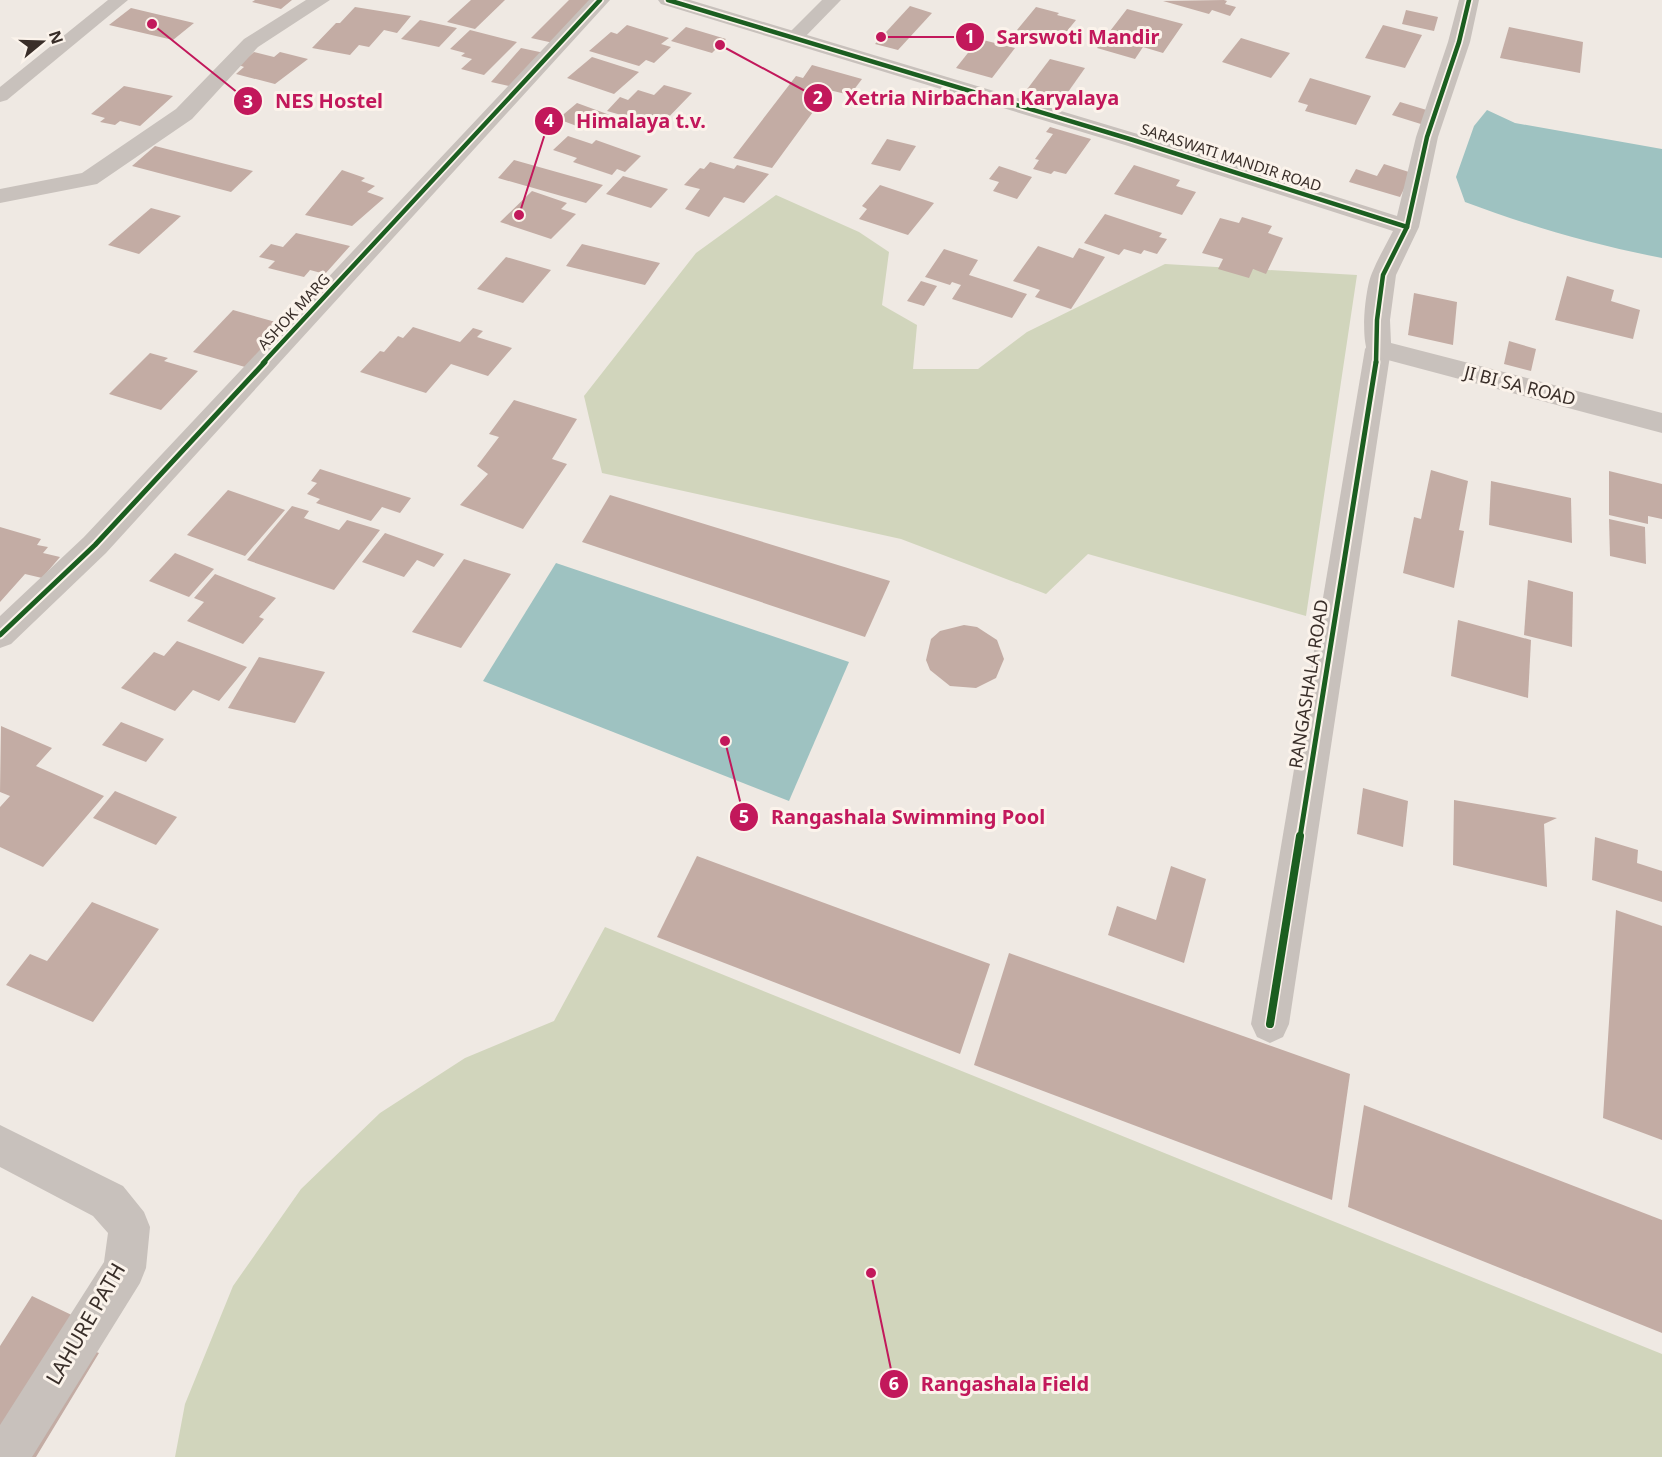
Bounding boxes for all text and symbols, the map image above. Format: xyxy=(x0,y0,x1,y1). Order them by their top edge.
north arrow xyxy=(12,12,72,72)
callout: Sarswoti Mandir xyxy=(955,18,1172,56)
text: Sarswoti Mandir xyxy=(997,23,1159,50)
text: 1 xyxy=(965,24,975,48)
text: N xyxy=(44,27,69,47)
callout: Xetria Nirbachan Karyalaya xyxy=(803,79,1131,117)
callout: NES Hostel xyxy=(233,82,395,120)
text: Xetria Nirbachan Karyalaya xyxy=(845,84,1119,111)
text: 2 xyxy=(813,85,823,109)
text: NES Hostel xyxy=(275,87,383,114)
text: 3 xyxy=(243,89,253,113)
callout: Himalaya t.v. xyxy=(534,102,717,140)
text: Himalaya t.v. xyxy=(576,107,706,134)
text: 4 xyxy=(544,108,554,132)
street label: SARASWATI MANDIR ROAD xyxy=(1138,118,1324,196)
street label: ASHOK MARG xyxy=(253,269,334,354)
street label: JI BI SA ROAD xyxy=(1460,359,1578,410)
street label: RANGASHALA ROAD xyxy=(1283,598,1333,770)
callout: Rangashala Swimming Pool xyxy=(729,798,1057,836)
text: Rangashala Swimming Pool xyxy=(771,803,1045,830)
text: 5 xyxy=(739,804,749,828)
street label: LAHURE PATH xyxy=(39,1257,131,1390)
callout: Rangashala Field xyxy=(879,1365,1102,1403)
text: Rangashala Field xyxy=(921,1370,1089,1397)
text: 6 xyxy=(889,1371,899,1395)

